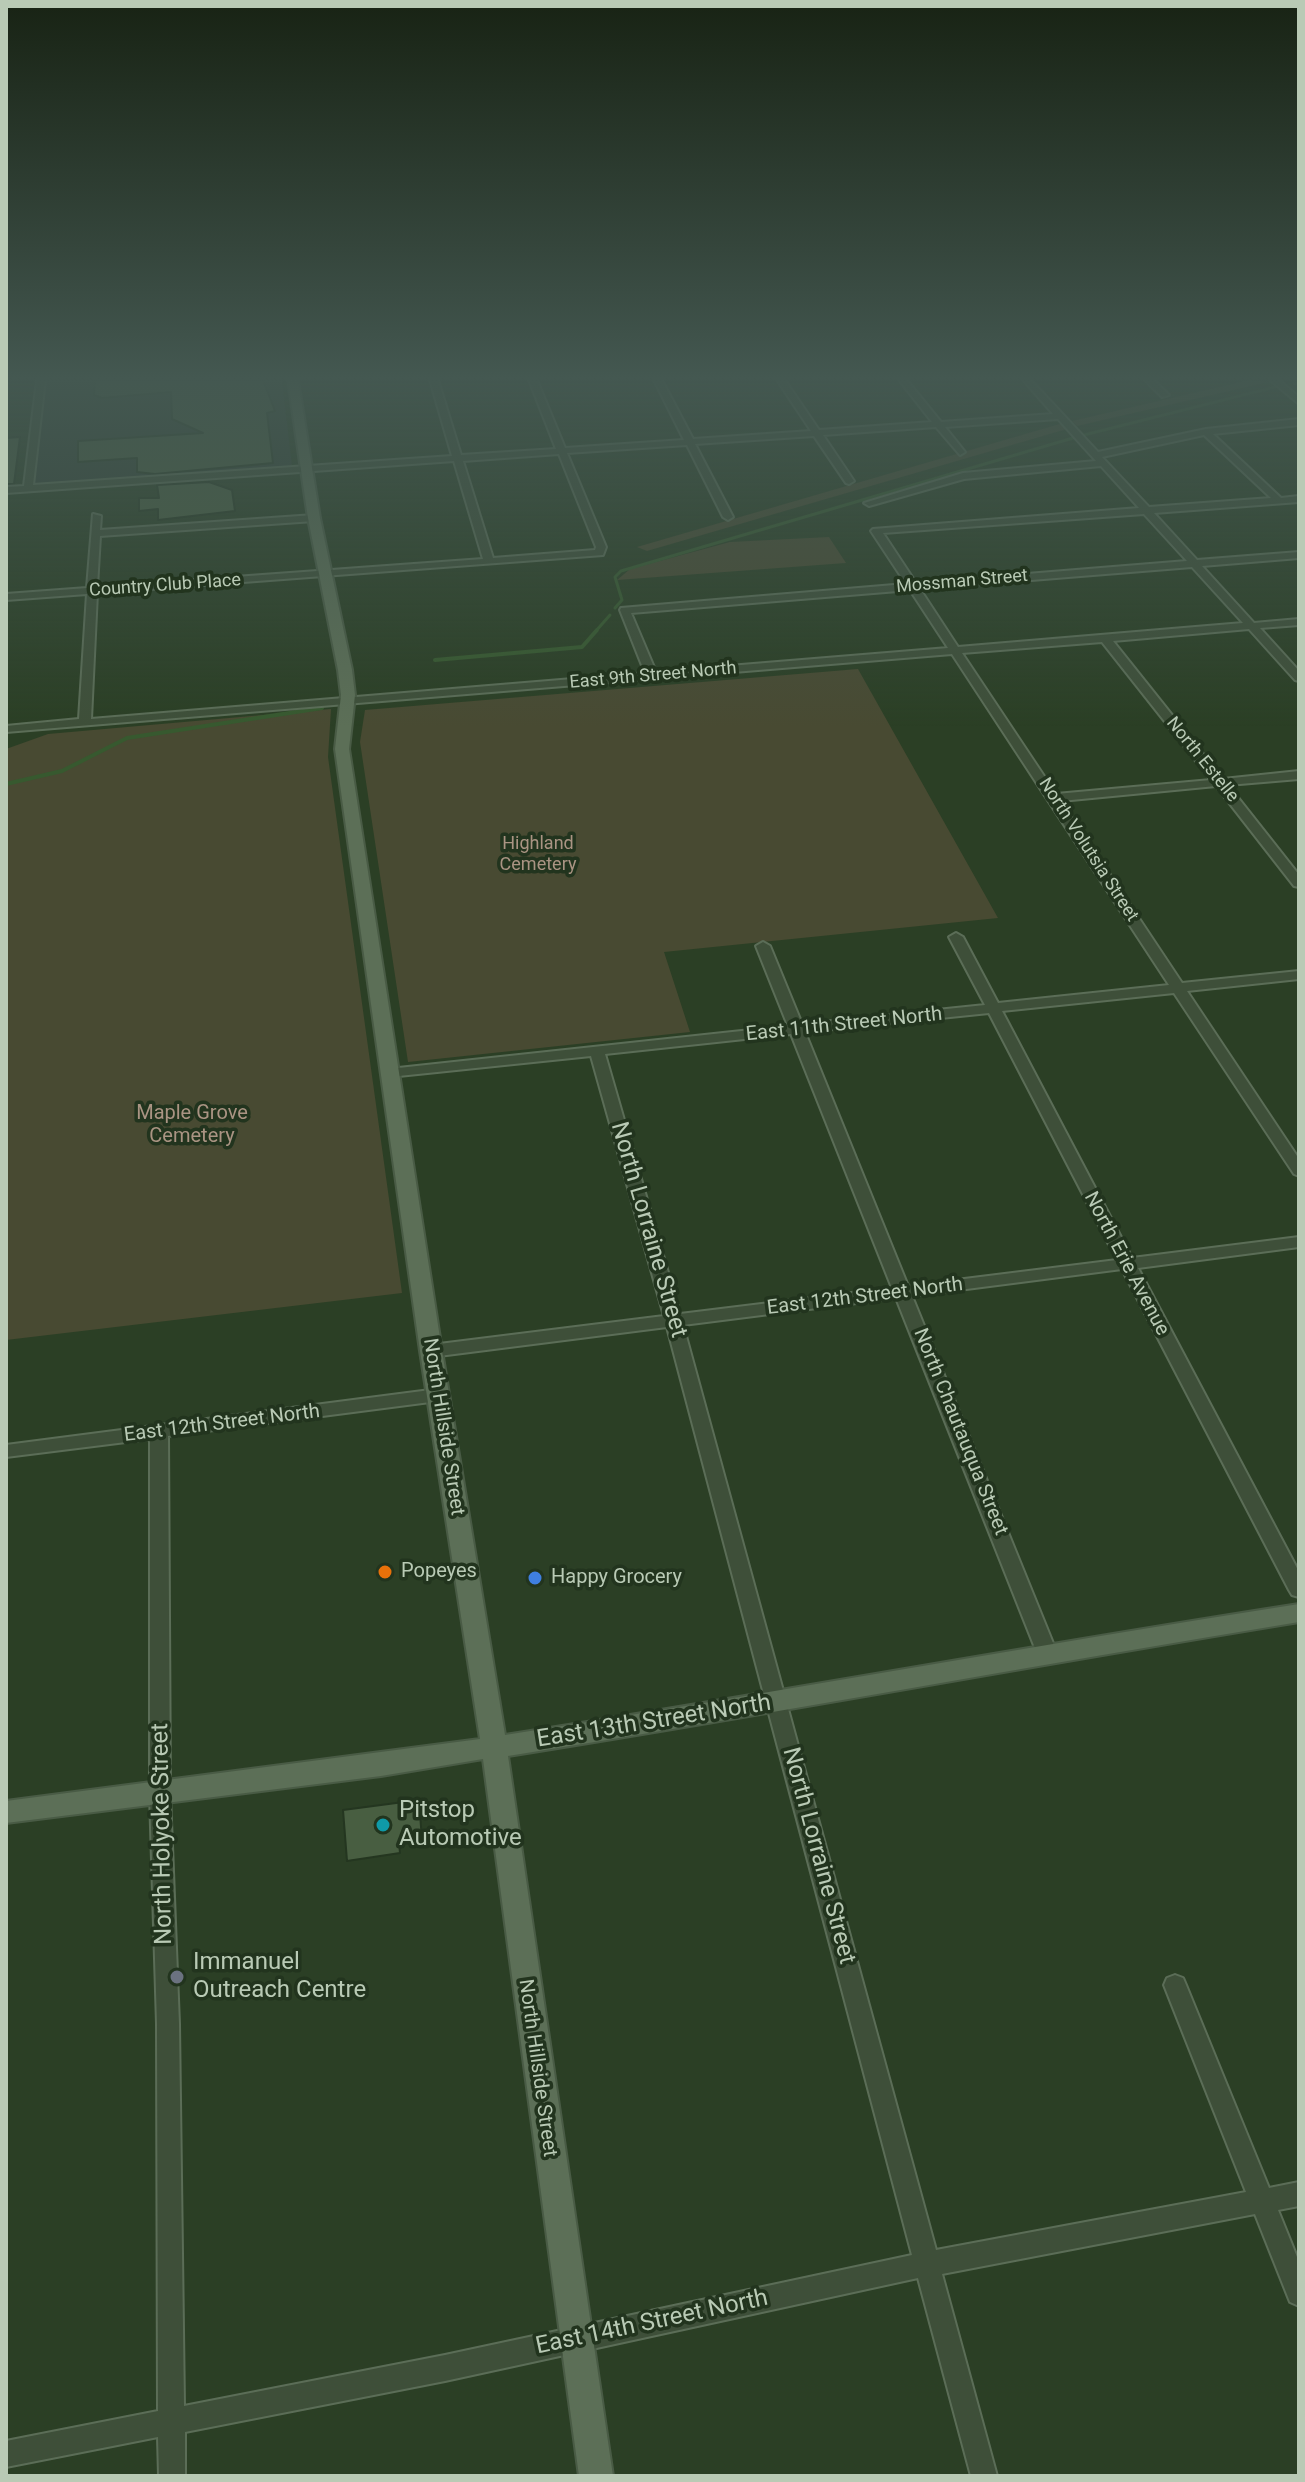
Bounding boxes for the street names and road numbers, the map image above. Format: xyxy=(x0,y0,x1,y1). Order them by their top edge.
street label: Mossman Street xyxy=(895,565,1029,599)
street label: Country Club Place xyxy=(88,570,242,602)
street label: East 9th Street North xyxy=(569,658,737,694)
street label: North Estelle xyxy=(1161,713,1243,807)
street label: North Volutsia Street xyxy=(1034,774,1142,926)
street label: East 11th Street North xyxy=(745,1003,943,1047)
street label: North Lorraine Street xyxy=(603,1119,693,1341)
street label: North Erie Avenue xyxy=(1078,1188,1174,1340)
street label: East 12th Street North xyxy=(766,1273,964,1321)
street label: North Chautauqua Street xyxy=(908,1325,1012,1539)
street label: North Hillside Street xyxy=(417,1337,469,1517)
street label: East 12th Street North xyxy=(123,1400,321,1448)
street label: East 13th Street North xyxy=(535,1689,773,1755)
street label: North Holyoke Street xyxy=(147,1723,179,1945)
street label: North Lorraine Street xyxy=(775,1745,861,1967)
street label: North Hillside Street xyxy=(513,1978,561,2158)
street label: East 14th Street North xyxy=(533,2284,771,2362)

